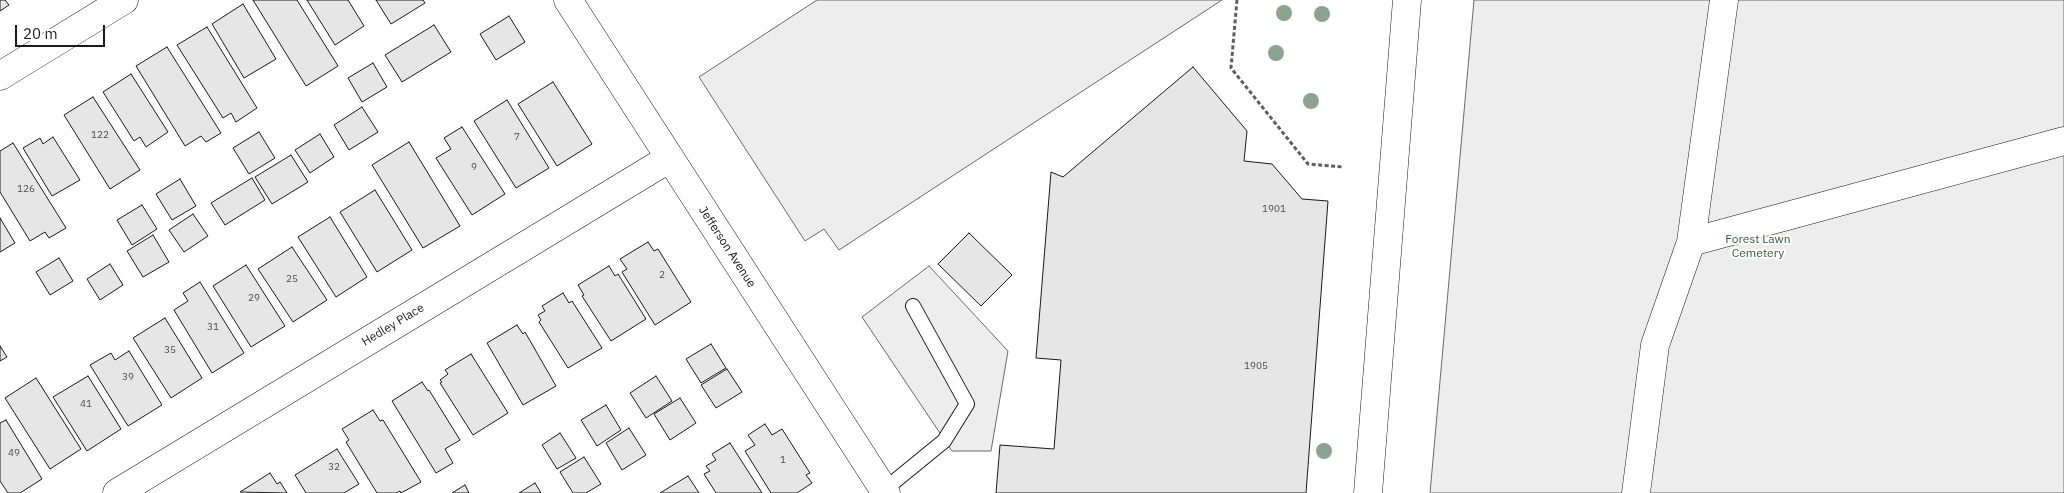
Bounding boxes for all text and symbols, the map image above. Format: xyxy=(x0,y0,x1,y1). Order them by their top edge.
scale bar xyxy=(18,15,108,47)
text: 20 m xyxy=(23,24,58,43)
house number: 122 xyxy=(91,129,109,141)
house number: 7 xyxy=(514,131,520,143)
house number: 9 xyxy=(471,161,477,173)
house number: 126 xyxy=(17,183,35,195)
house number: 1901 xyxy=(1262,203,1286,215)
street label: Jefferson Avenue xyxy=(695,204,759,290)
park label: Forest Lawn Cemetery xyxy=(1725,233,1791,261)
house number: 2 xyxy=(659,269,665,281)
house number: 25 xyxy=(286,273,298,285)
house number: 29 xyxy=(248,292,260,304)
street label: Hedley Place xyxy=(359,301,427,349)
house number: 31 xyxy=(207,321,219,333)
house number: 35 xyxy=(164,344,176,356)
house number: 1905 xyxy=(1244,360,1268,372)
house number: 39 xyxy=(122,371,134,383)
house number: 41 xyxy=(80,398,92,410)
house number: 49 xyxy=(8,447,20,459)
house number: 1 xyxy=(780,454,786,466)
house number: 32 xyxy=(328,461,340,473)

